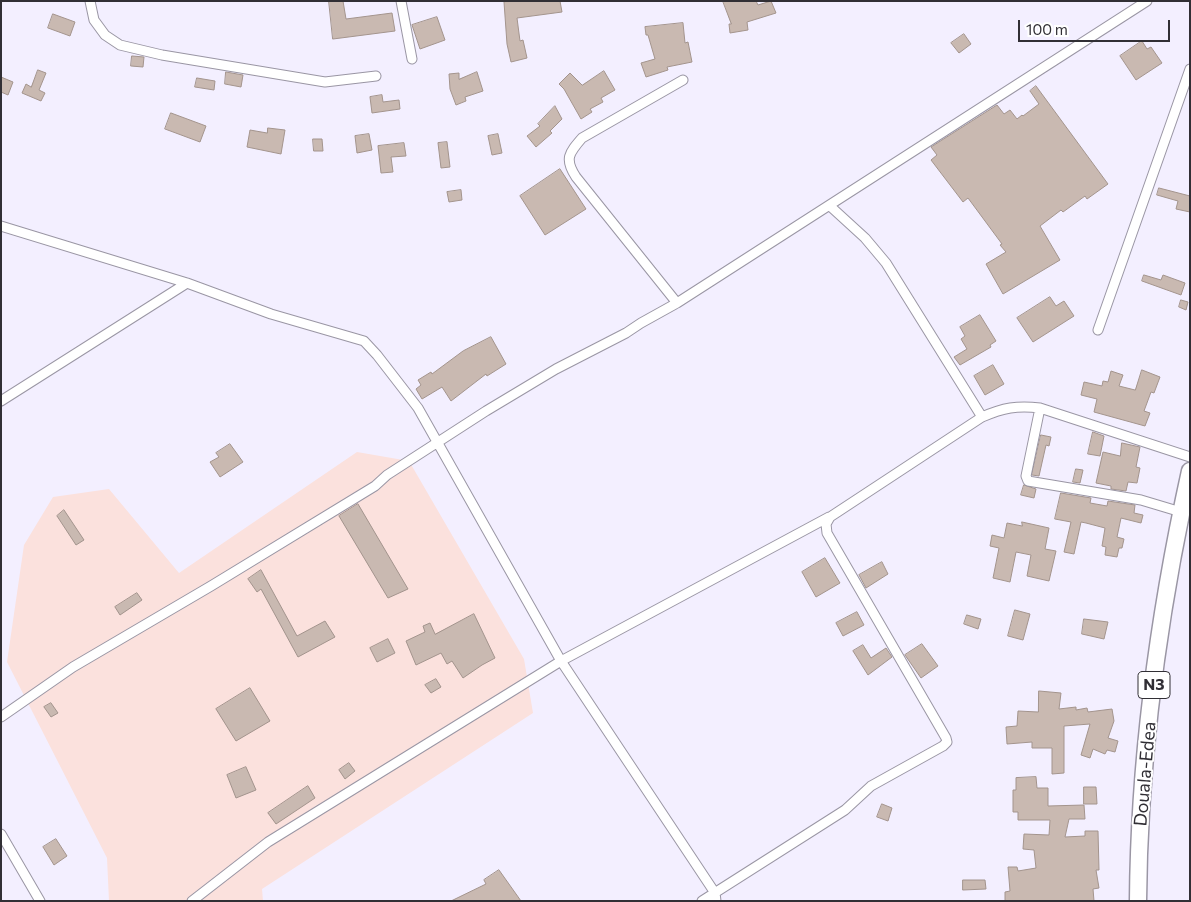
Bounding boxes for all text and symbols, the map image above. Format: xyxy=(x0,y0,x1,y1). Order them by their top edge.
scale bar xyxy=(1021,10,1174,42)
text: 100 m xyxy=(1026,20,1068,38)
road number: N3 xyxy=(1138,672,1170,698)
street label: Douala-Edea xyxy=(1130,721,1160,827)

